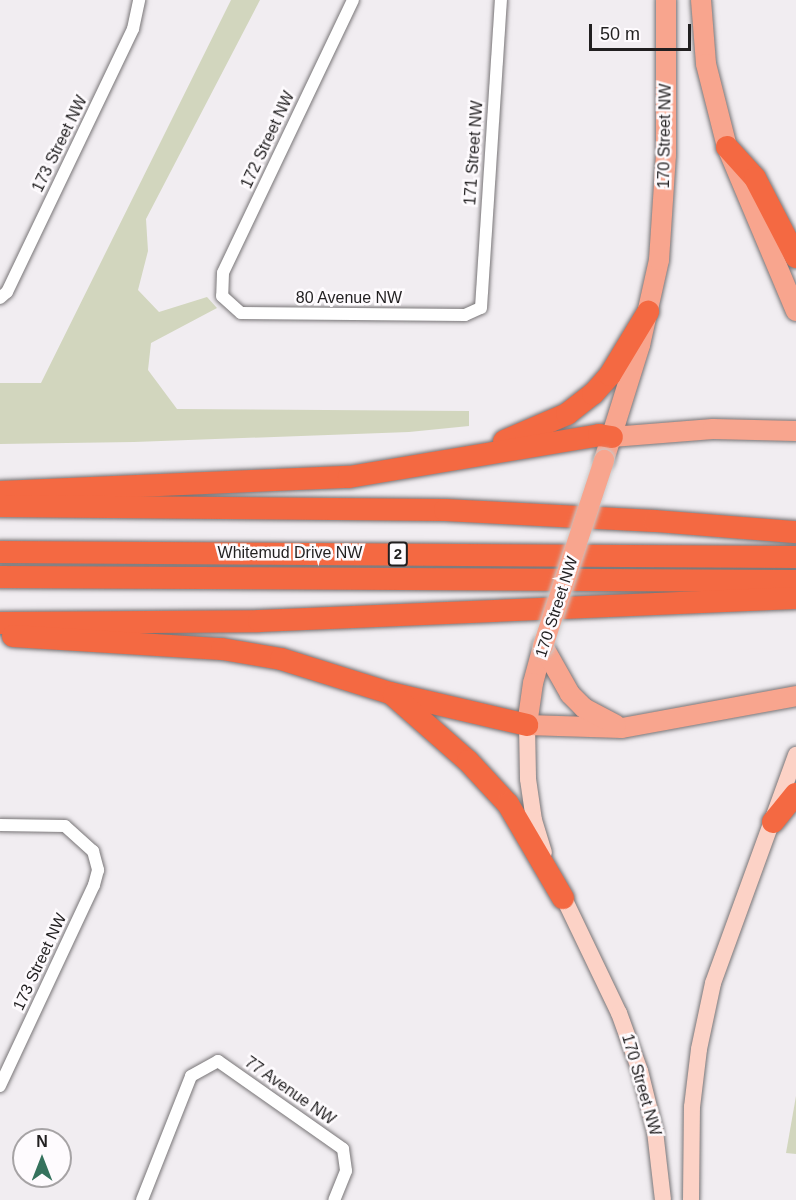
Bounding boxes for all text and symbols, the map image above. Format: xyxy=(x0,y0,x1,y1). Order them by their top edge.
scale bar xyxy=(592,12,694,50)
text: 50 m xyxy=(600,24,640,44)
street label: 170 Street NW xyxy=(654,83,676,189)
street label: 172 Street NW xyxy=(237,88,299,192)
street label: 173 Street NW xyxy=(28,93,92,195)
street label: 171 Street NW xyxy=(461,100,487,206)
street label: 80 Avenue NW xyxy=(295,288,403,308)
road number: 2 xyxy=(388,542,408,566)
street label: Whitemud Drive NW xyxy=(218,543,362,563)
street label: 170 Street NW xyxy=(532,554,582,660)
street label: 173 Street NW xyxy=(9,910,71,1014)
street label: 170 Street NW xyxy=(617,1032,665,1138)
street label: 77 Avenue NW xyxy=(241,1052,339,1130)
north arrow xyxy=(12,1128,72,1188)
text: N xyxy=(36,1133,48,1150)

